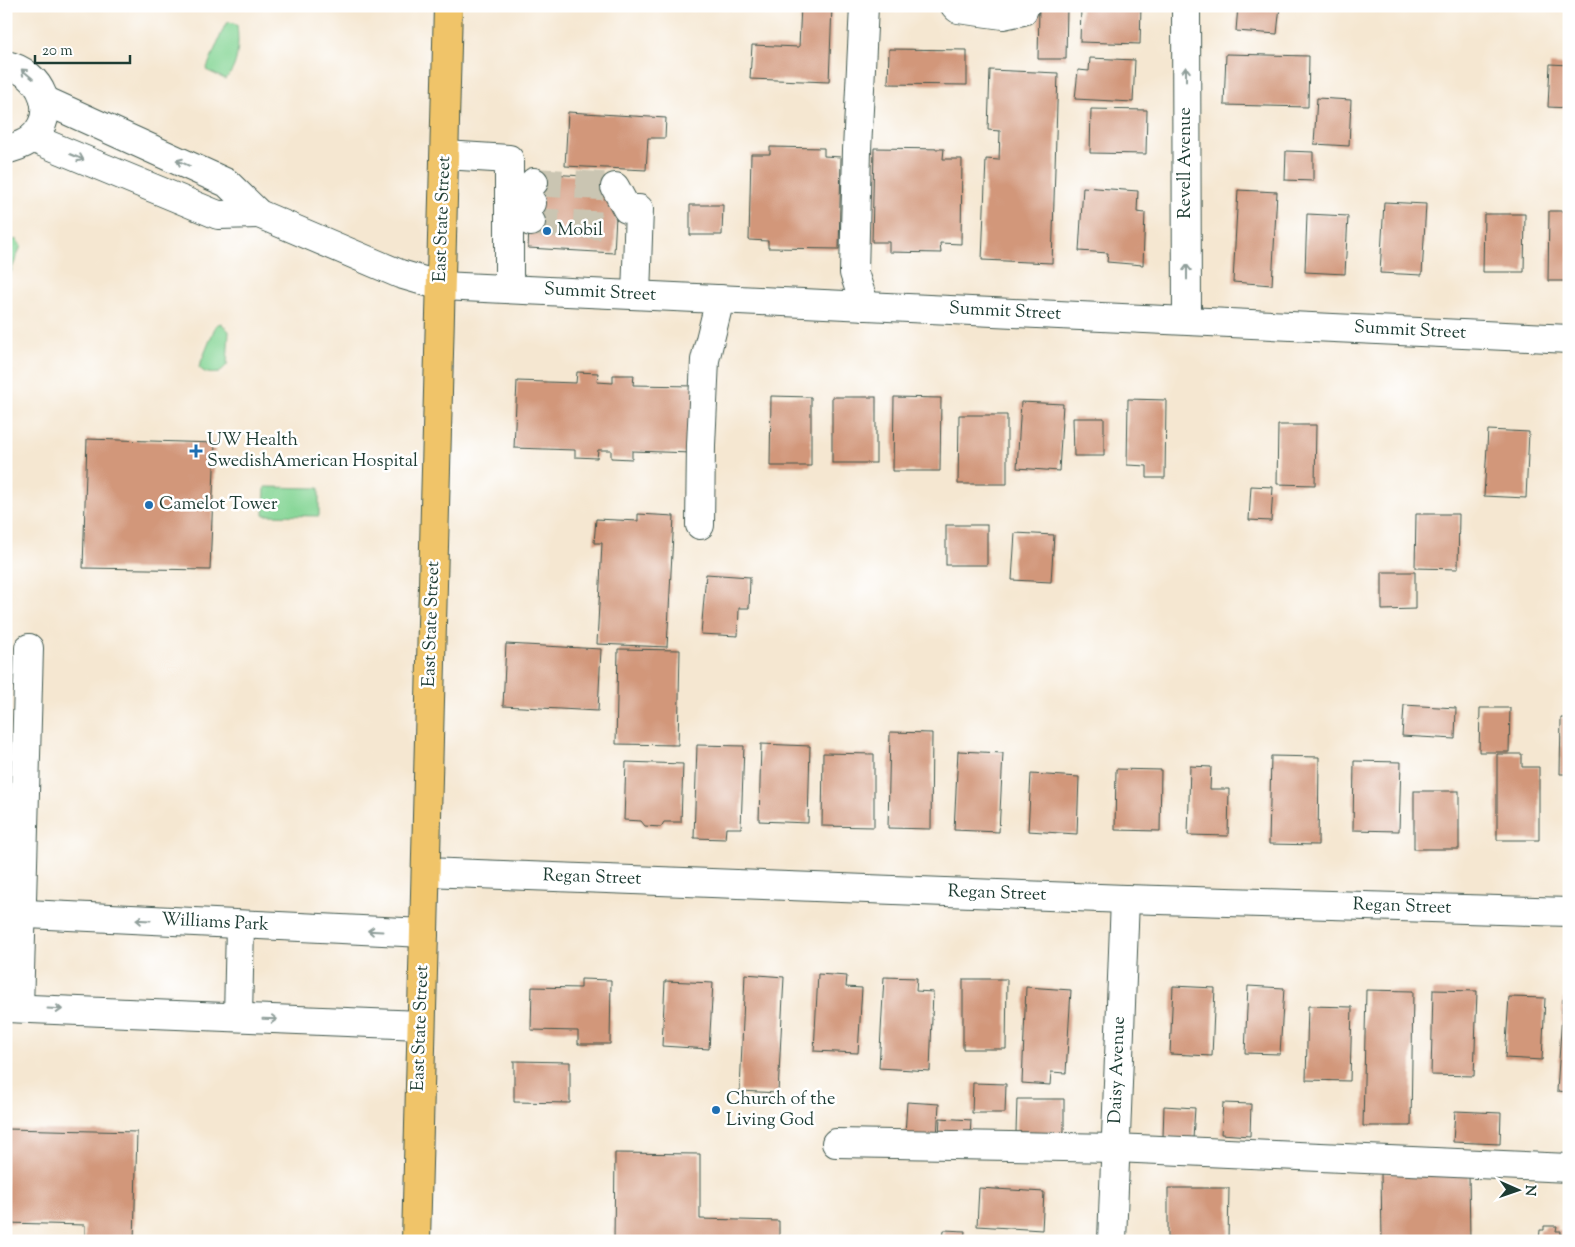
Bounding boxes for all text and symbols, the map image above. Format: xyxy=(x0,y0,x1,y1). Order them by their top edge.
scale bar xyxy=(35,32,130,64)
text: 20 m xyxy=(42,41,73,62)
one-way arrow xyxy=(1181,66,1191,82)
one-way arrow xyxy=(21,69,34,80)
street label: Revell Avenue xyxy=(1173,107,1199,219)
one-way arrow xyxy=(69,152,84,162)
street label: East State Street xyxy=(428,156,458,282)
one-way arrow xyxy=(176,157,191,167)
place label: Mobil xyxy=(557,218,603,244)
marker: Mobil xyxy=(541,225,553,237)
one-way arrow xyxy=(1182,264,1192,280)
street label: Summit Street xyxy=(543,277,657,309)
street label: Summit Street xyxy=(948,296,1062,328)
street label: Summit Street xyxy=(1353,315,1467,347)
place label: UW Health SwedishAmerican Hospital xyxy=(207,428,418,475)
marker: UW Health SwedishAmerican Hospital xyxy=(189,444,203,458)
place label: Camelot Tower xyxy=(159,492,278,518)
marker: Camelot Tower xyxy=(143,499,155,511)
street label: East State Street xyxy=(417,561,447,687)
street label: Regan Street xyxy=(542,863,642,893)
street label: Regan Street xyxy=(947,879,1047,909)
street label: Regan Street xyxy=(1352,892,1452,922)
street label: Williams Park xyxy=(161,907,270,939)
one-way arrow xyxy=(135,915,151,924)
one-way arrow xyxy=(367,926,383,935)
street label: East State Street xyxy=(406,965,436,1091)
one-way arrow xyxy=(47,1005,63,1014)
one-way arrow xyxy=(262,1014,278,1023)
street label: Daisy Avenue xyxy=(1103,1016,1133,1124)
place label: Church of the Living God xyxy=(726,1087,835,1134)
marker: Church of the Living God xyxy=(710,1104,722,1116)
north arrow xyxy=(1492,1164,1542,1214)
text: N xyxy=(1519,1184,1539,1196)

